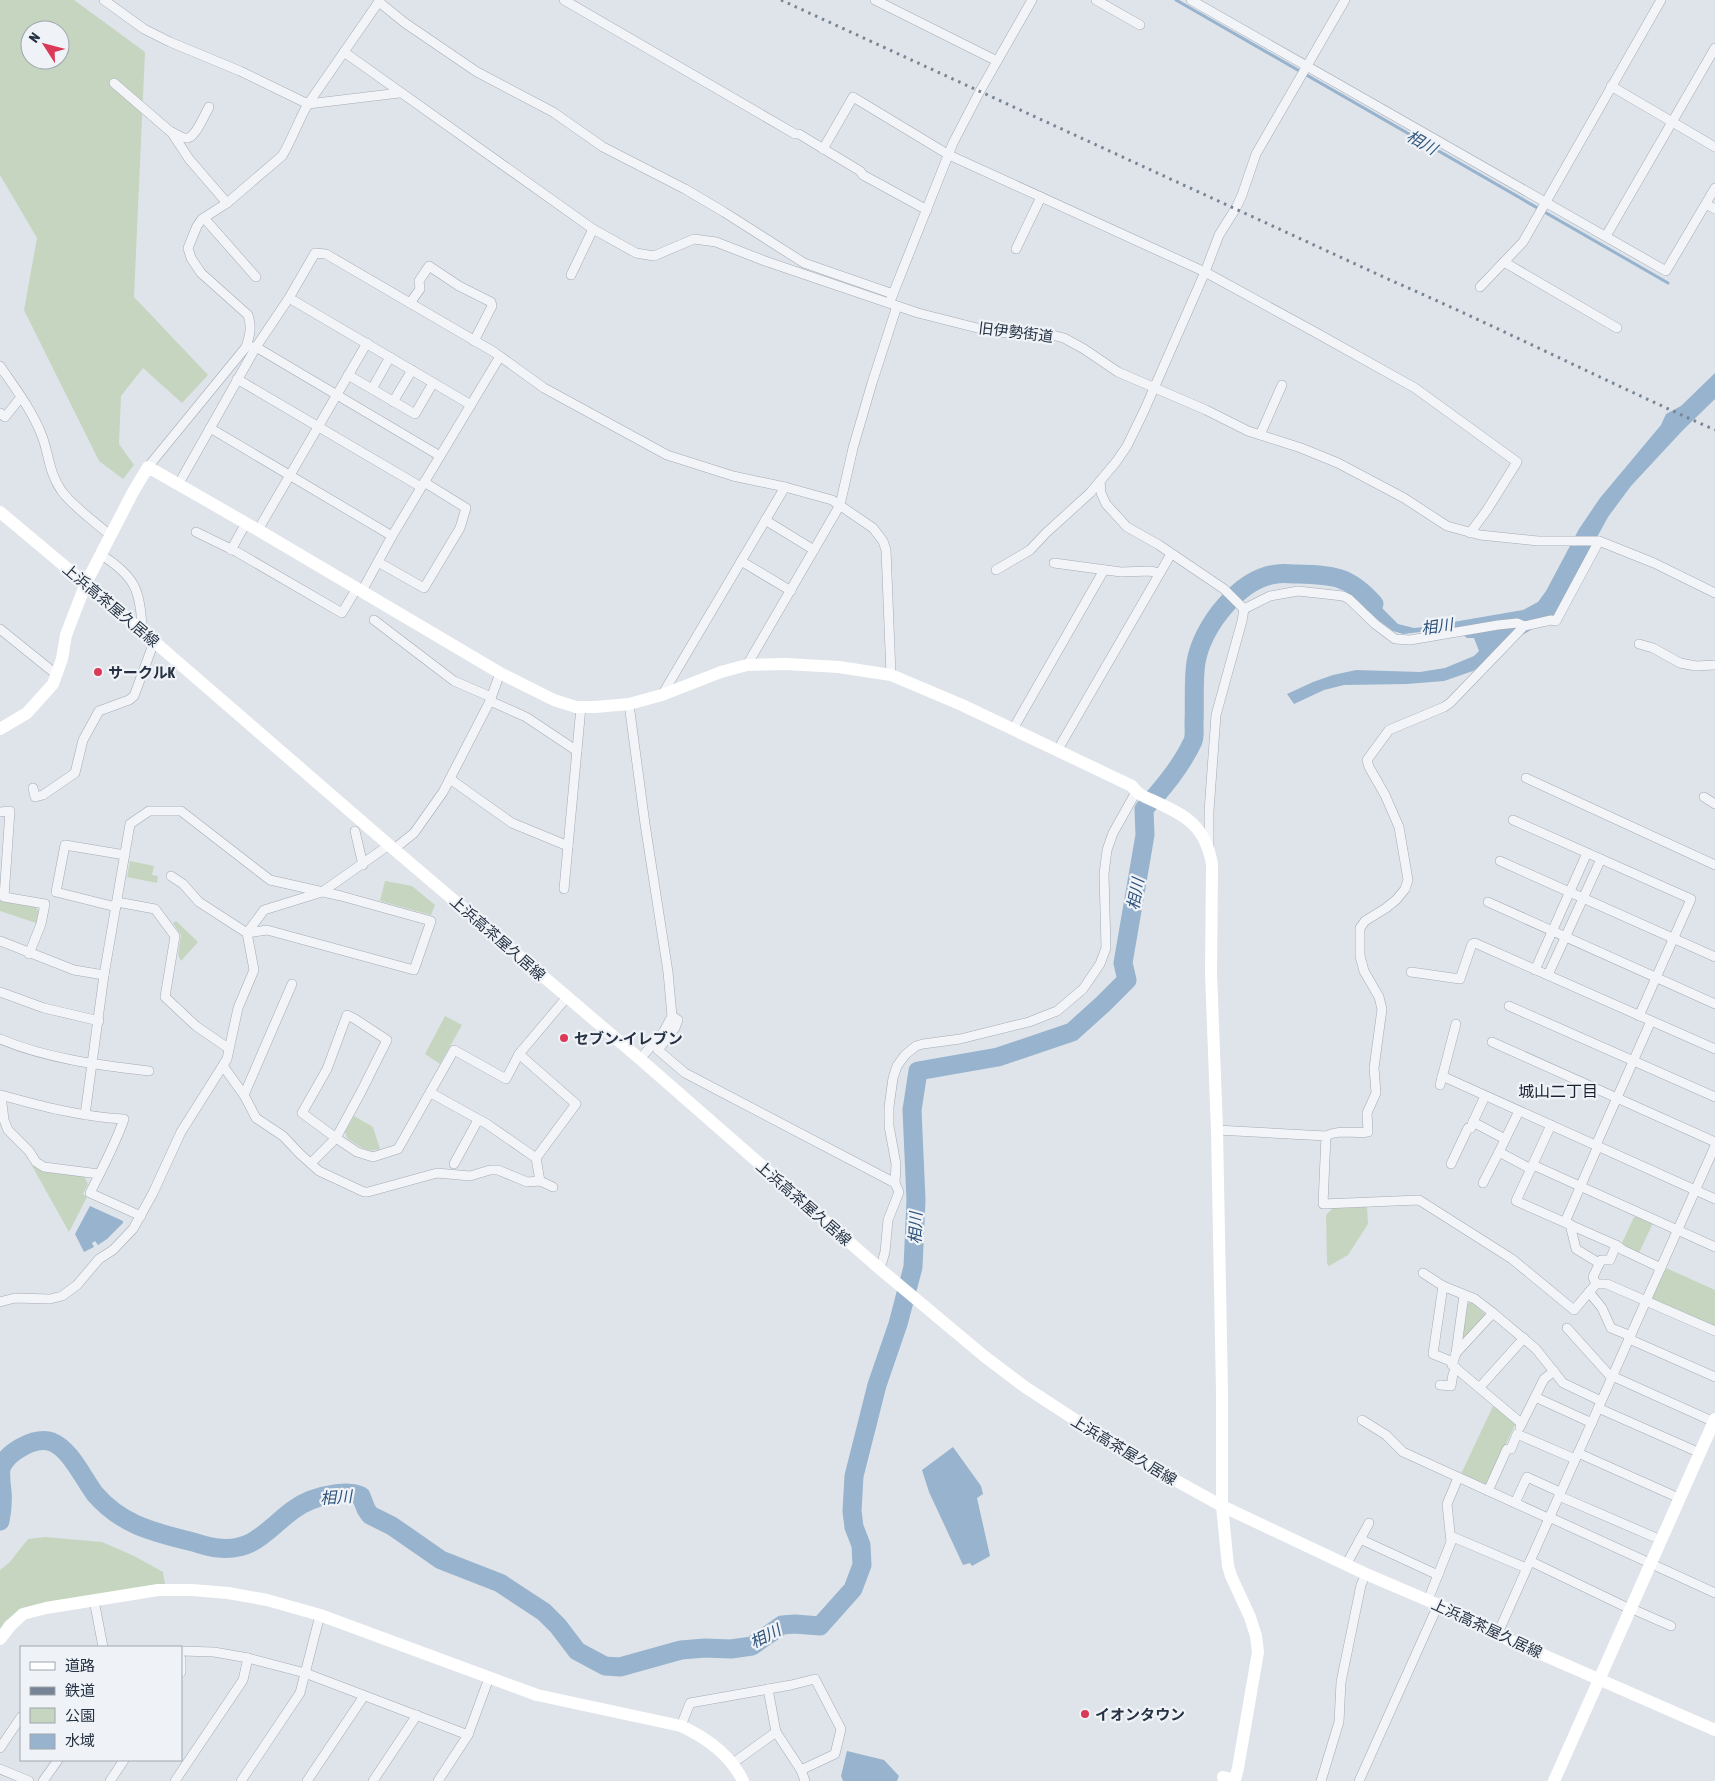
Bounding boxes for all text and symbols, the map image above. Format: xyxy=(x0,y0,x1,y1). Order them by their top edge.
north arrow xyxy=(20,20,70,70)
text: N xyxy=(26,29,43,45)
water label: 相川 xyxy=(1404,126,1442,159)
street label: 旧伊勢街道 xyxy=(978,319,1054,345)
street label: 上浜高茶屋久居線 xyxy=(60,560,162,650)
water label: 相川 xyxy=(1420,615,1456,637)
place label: サークルK xyxy=(108,664,176,681)
marker: サークルK xyxy=(92,666,104,678)
water label: 相川 xyxy=(1123,875,1147,911)
street label: 上浜高茶屋久居線 xyxy=(447,892,549,984)
place label: セブン-イレブン xyxy=(574,1030,683,1047)
marker: セブン-イレブン xyxy=(558,1032,570,1044)
district label: 城山二丁目 xyxy=(1518,1082,1598,1100)
street label: 上浜高茶屋久居線 xyxy=(753,1157,855,1249)
water label: 相川 xyxy=(905,1210,925,1244)
street label: 上浜高茶屋久居線 xyxy=(1068,1412,1180,1488)
water label: 相川 xyxy=(319,1487,355,1507)
street label: 上浜高茶屋久居線 xyxy=(1429,1595,1545,1661)
water label: 相川 xyxy=(747,1620,785,1651)
legend xyxy=(20,1646,182,1761)
text: 道路 xyxy=(65,1657,95,1674)
text: 鉄道 xyxy=(65,1682,95,1699)
place label: イオンタウン xyxy=(1095,1706,1185,1723)
text: 公園 xyxy=(65,1707,95,1724)
marker: イオンタウン xyxy=(1079,1708,1091,1720)
text: 水域 xyxy=(65,1732,95,1749)

